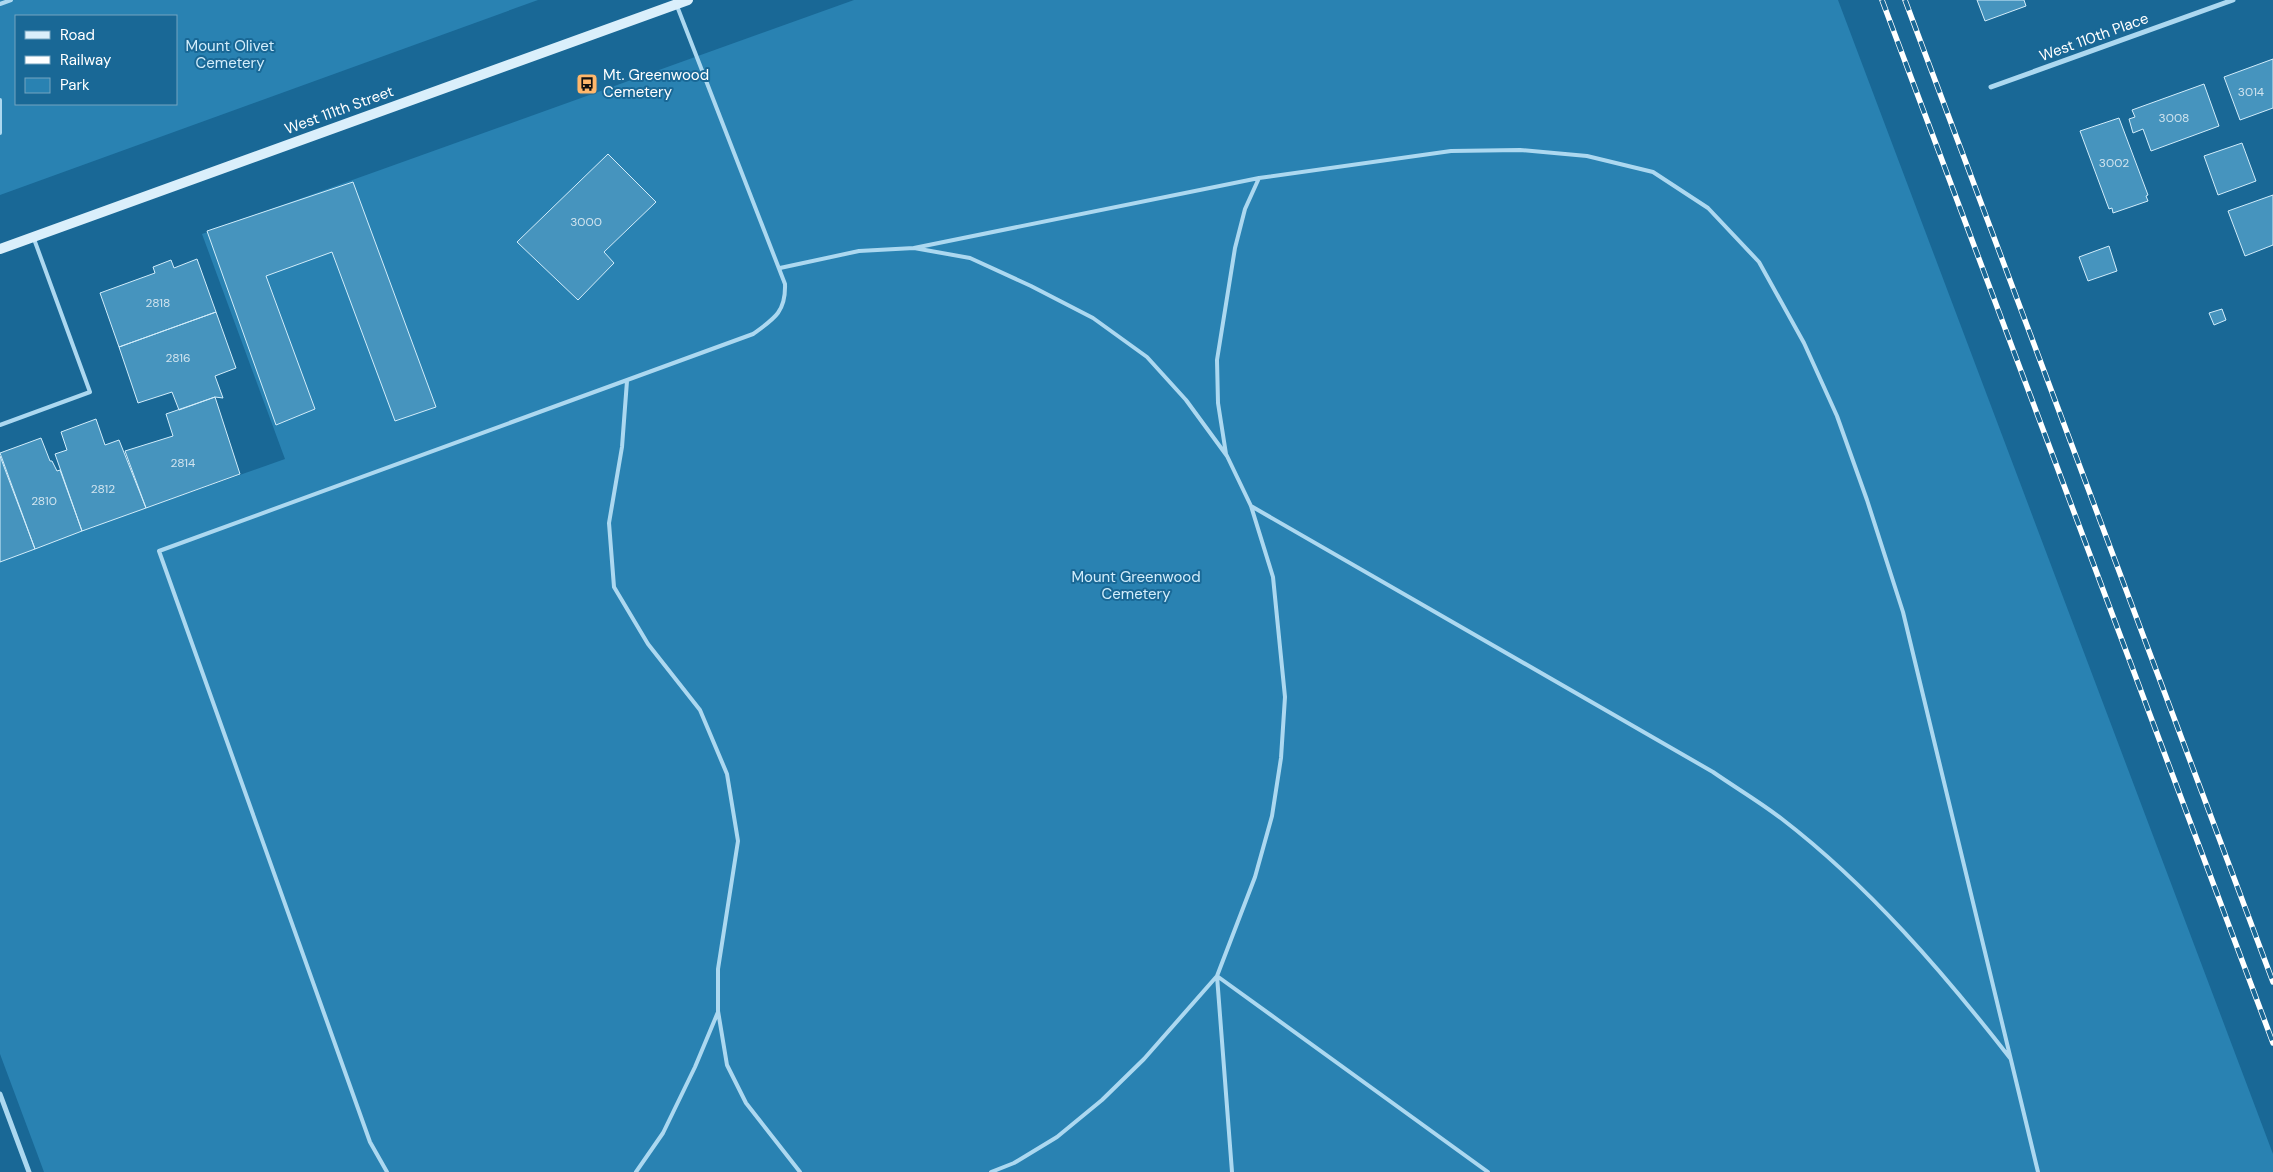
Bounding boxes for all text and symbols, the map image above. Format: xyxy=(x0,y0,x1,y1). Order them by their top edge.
street label: West 110th Place xyxy=(2037,8,2151,66)
legend xyxy=(15,15,178,105)
text: Road xyxy=(60,25,95,45)
park label: Mount Olivet Cemetery xyxy=(186,36,275,73)
text: Railway xyxy=(60,50,112,70)
place label: Mt. Greenwood Cemetery xyxy=(603,65,709,102)
bus stop icon: Mt. Greenwood Cemetery xyxy=(575,72,599,96)
text: Park xyxy=(60,75,90,95)
street label: West 111th Street xyxy=(282,81,396,139)
house number: 3014 xyxy=(2238,84,2264,100)
house number: 3008 xyxy=(2159,110,2189,126)
house number: 3002 xyxy=(2099,155,2129,171)
house number: 3000 xyxy=(570,214,602,230)
house number: 2818 xyxy=(146,295,170,311)
house number: 2816 xyxy=(165,350,191,366)
house number: 2814 xyxy=(171,455,195,471)
house number: 2812 xyxy=(91,481,115,497)
house number: 2810 xyxy=(31,493,57,509)
park label: Mount Greenwood Cemetery xyxy=(1071,567,1201,604)

